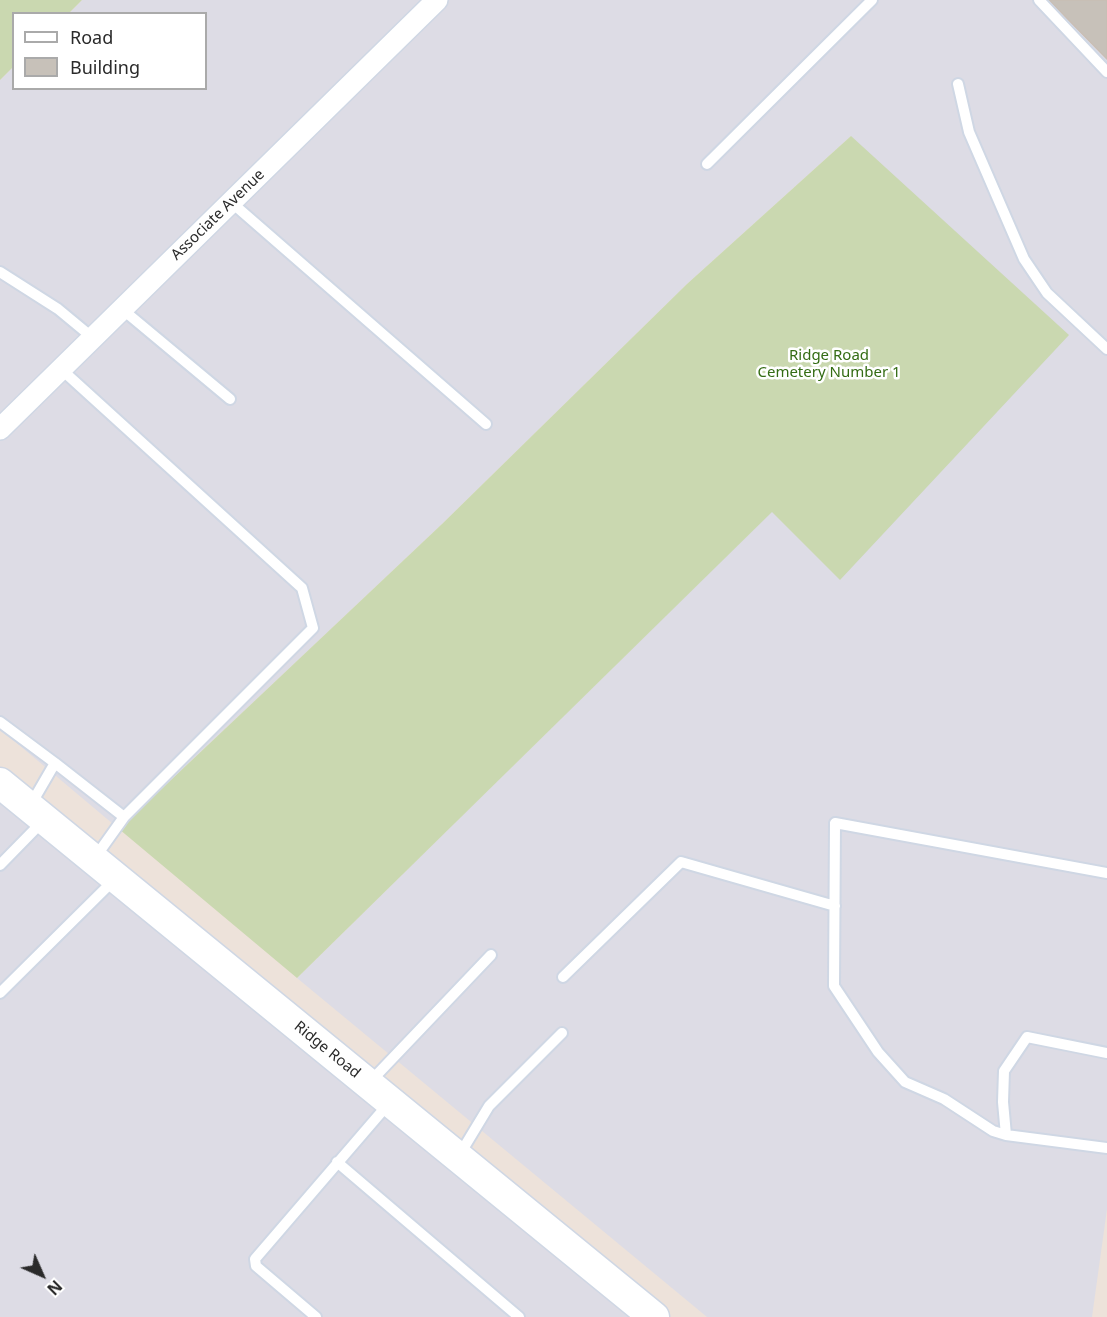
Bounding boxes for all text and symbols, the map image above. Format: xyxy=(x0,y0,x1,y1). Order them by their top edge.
legend xyxy=(12,12,207,90)
text: Road xyxy=(70,25,113,49)
text: Building xyxy=(70,55,140,79)
street label: Associate Avenue xyxy=(168,166,268,264)
park label: Ridge Road Cemetery Number 1 xyxy=(757,347,901,382)
street label: Ridge Road xyxy=(290,1018,364,1082)
north arrow xyxy=(12,1245,72,1305)
text: N xyxy=(42,1275,67,1300)

